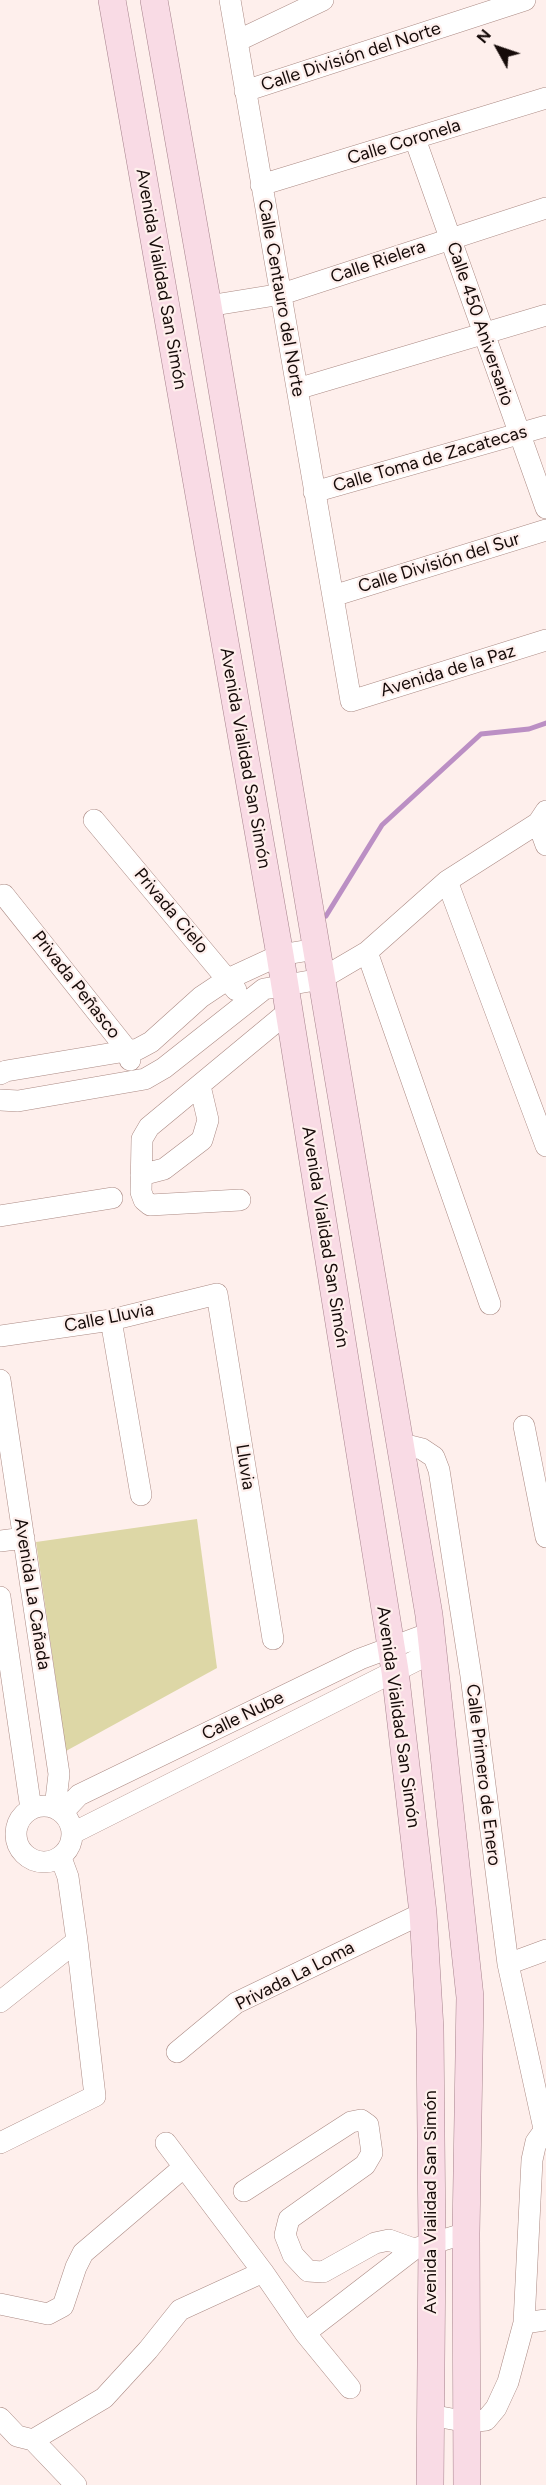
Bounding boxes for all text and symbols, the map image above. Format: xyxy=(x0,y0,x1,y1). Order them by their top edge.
street label: Calle División del Norte xyxy=(258,18,444,96)
north arrow xyxy=(468,18,528,78)
text: N xyxy=(473,25,495,47)
street label: Calle Coronela xyxy=(345,115,463,169)
street label: Avenida Vialidad San Simón xyxy=(131,167,191,391)
street label: Calle Centauro del Norte xyxy=(253,198,309,398)
street label: Calle Rielera xyxy=(328,236,428,288)
street label: Calle 450 Aniversario xyxy=(442,239,518,409)
street label: Calle Toma de Zacatecas xyxy=(330,421,530,497)
street label: Calle División del Sur xyxy=(356,528,522,598)
street label: Avenida de la Paz xyxy=(378,640,518,702)
street label: Avenida Vialidad San Simón xyxy=(215,646,275,870)
street label: Privada Cielo xyxy=(129,864,213,958)
street label: Privada Peñasco xyxy=(27,927,125,1043)
street label: Avenida Vialidad San Simón xyxy=(297,1125,353,1349)
street label: Calle Lluvia xyxy=(63,1299,155,1337)
street label: Lluvia xyxy=(231,1443,259,1491)
street label: Avenida La Cañada xyxy=(9,1517,55,1671)
street label: Avenida Vialidad San Simón xyxy=(372,1605,424,1829)
street label: Calle Primero de Enero xyxy=(461,1683,505,1867)
street label: Calle Nube xyxy=(198,1687,288,1745)
street label: Privada La Loma xyxy=(232,1937,358,2015)
street label: Avenida Vialidad San Simón xyxy=(420,2090,442,2314)

